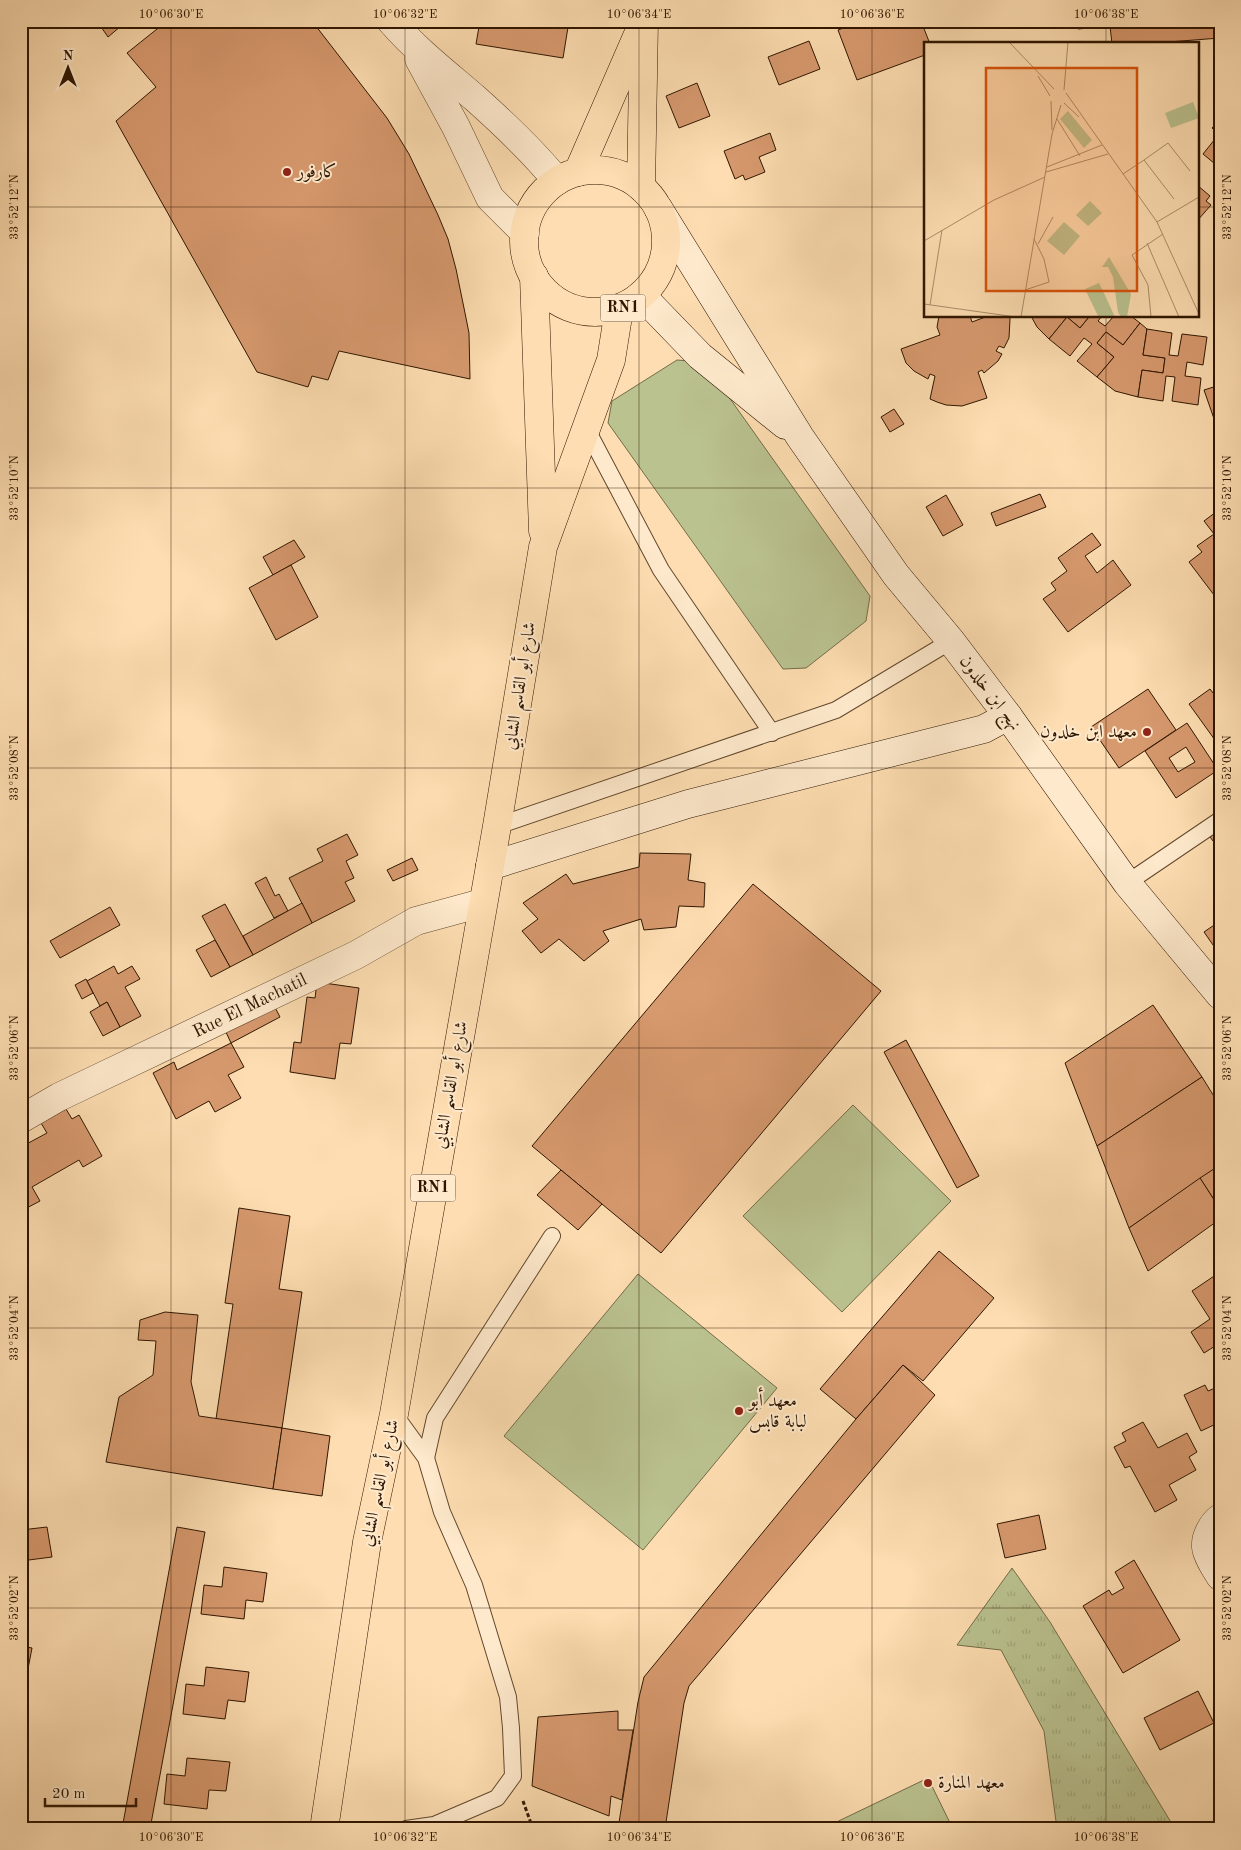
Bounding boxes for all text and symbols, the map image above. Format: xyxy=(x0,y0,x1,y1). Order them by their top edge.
text: 10°06'30"E xyxy=(139,9,203,21)
text: 10°06'32"E xyxy=(373,9,437,21)
text: 10°06'34"E xyxy=(607,9,671,21)
text: 10°06'36"E xyxy=(840,9,904,21)
text: 10°06'38"E xyxy=(1074,9,1138,21)
north arrow xyxy=(42,42,92,92)
inset map xyxy=(924,42,1198,318)
text: N xyxy=(63,49,74,63)
place label: كارفور xyxy=(295,162,337,182)
marker: كارفور xyxy=(281,166,293,178)
text: 33°52'12"N xyxy=(8,174,21,240)
text: 33°52'12"N xyxy=(1221,174,1234,240)
road number: RN1 xyxy=(600,294,646,322)
text: 33°52'10"N xyxy=(8,455,21,521)
text: 33°52'10"N xyxy=(1221,455,1234,521)
street label: شارع أبو القاسم الشابي xyxy=(496,620,547,752)
street label: نهج ابن خلدون xyxy=(951,652,1024,738)
place label: معهد ابن خلدون xyxy=(1040,723,1137,742)
marker: معهد ابن خلدون xyxy=(1141,726,1153,738)
text: 33°52'08"N xyxy=(8,735,21,801)
text: 33°52'08"N xyxy=(1221,735,1234,801)
street label: Rue El Machatil xyxy=(190,971,310,1041)
text: 33°52'06"N xyxy=(8,1015,21,1081)
text: 33°52'06"N xyxy=(1221,1015,1234,1081)
street label: شارع أبو القاسم الشابي xyxy=(426,1019,479,1152)
road number: RN1 xyxy=(410,1174,456,1202)
text: 33°52'04"N xyxy=(8,1295,21,1361)
text: 33°52'04"N xyxy=(1221,1295,1234,1361)
place label: معهد أبو لبابة قابس xyxy=(747,1387,807,1433)
marker: معهد أبو لبابة قابس xyxy=(733,1405,745,1417)
street label: شارع أبو القاسم الشابي xyxy=(353,1417,410,1550)
text: 33°52'02"N xyxy=(8,1575,21,1641)
text: 33°52'02"N xyxy=(1221,1575,1234,1641)
place label: معهد المنارة xyxy=(938,1774,1005,1793)
scale bar xyxy=(45,1775,136,1807)
marker: معهد المنارة xyxy=(922,1777,934,1789)
text: 20 m xyxy=(52,1787,86,1802)
text: 10°06'30"E xyxy=(139,1832,203,1844)
text: 10°06'32"E xyxy=(373,1832,437,1844)
text: 10°06'34"E xyxy=(607,1832,671,1844)
text: 10°06'36"E xyxy=(840,1832,904,1844)
text: 10°06'38"E xyxy=(1074,1832,1138,1844)

